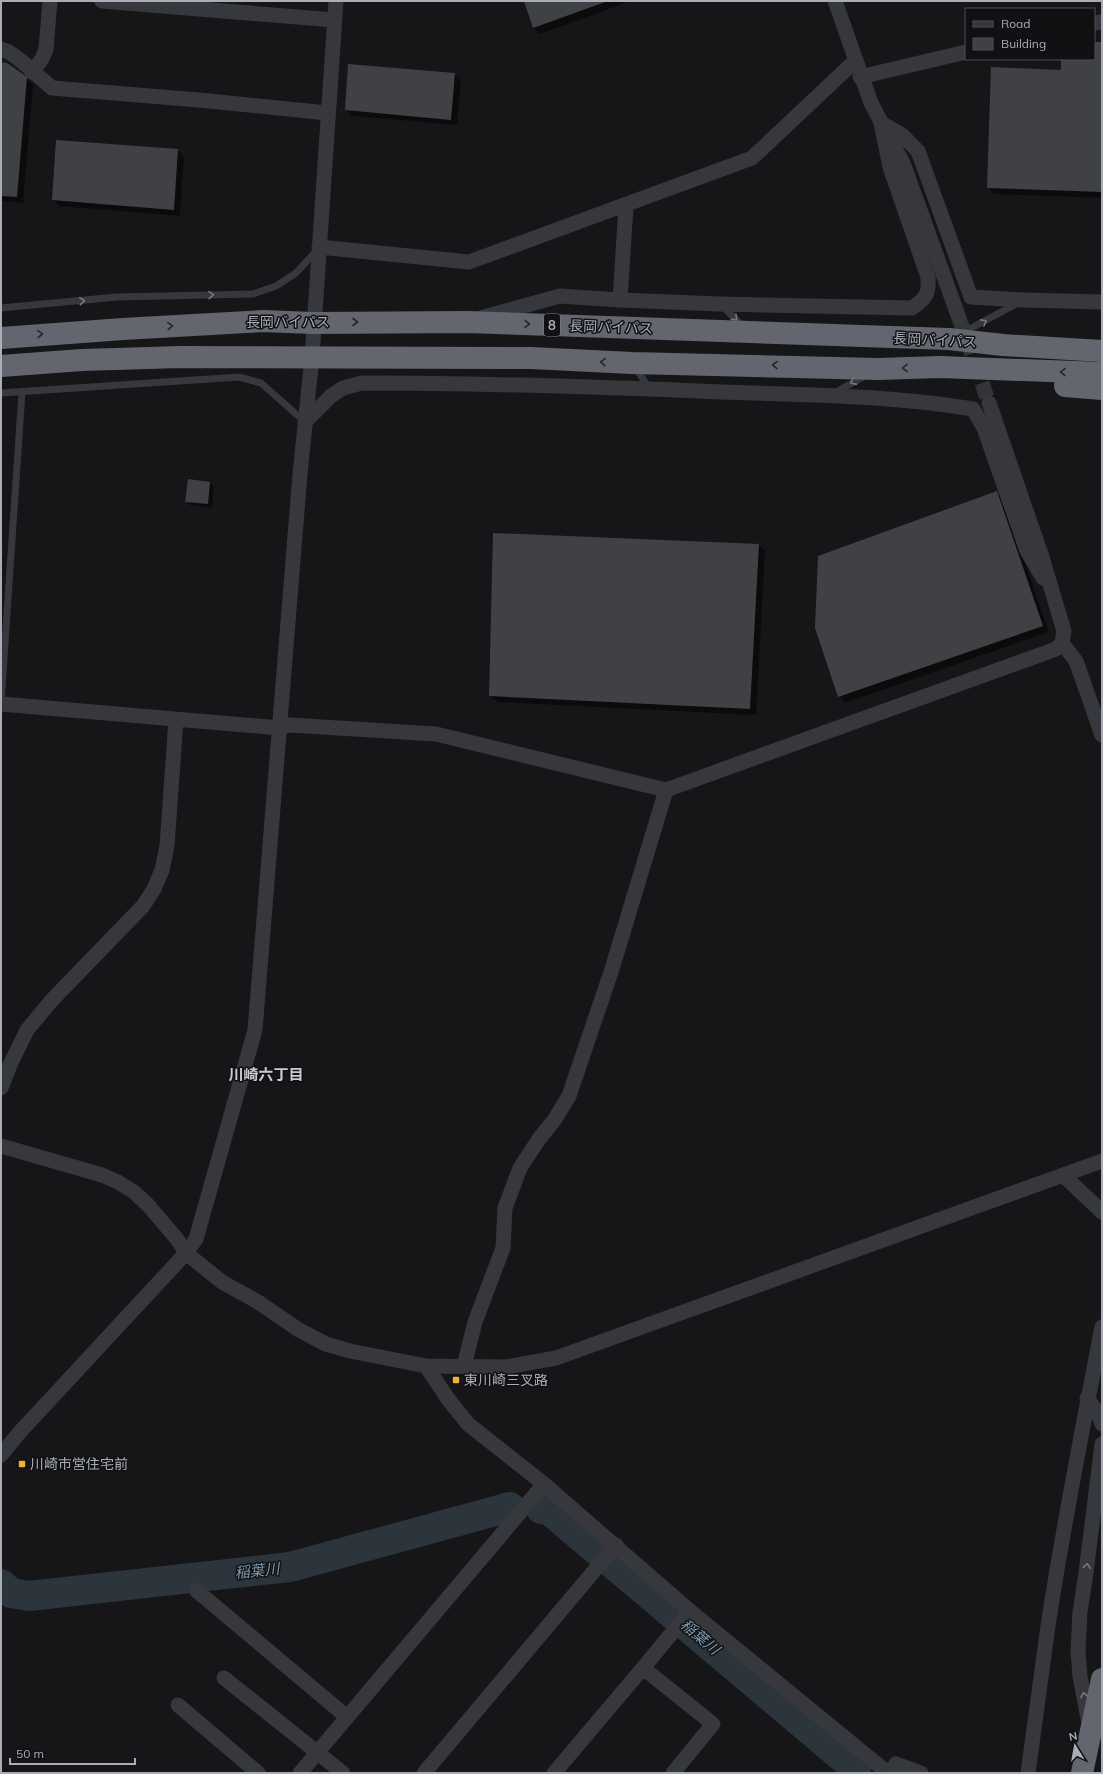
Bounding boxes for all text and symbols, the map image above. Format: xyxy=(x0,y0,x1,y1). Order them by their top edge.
legend xyxy=(965,8,1095,60)
text: Road xyxy=(1001,16,1030,31)
text: Building xyxy=(1001,36,1046,51)
one-way arrow xyxy=(208,291,214,299)
one-way arrow xyxy=(79,296,85,305)
street label: 長岡バイパス xyxy=(246,313,330,331)
one-way arrow xyxy=(730,313,737,320)
road number: 8 xyxy=(544,314,560,336)
street label: 長岡バイパス xyxy=(569,317,653,337)
one-way arrow xyxy=(352,318,358,326)
one-way arrow xyxy=(980,319,987,327)
one-way arrow xyxy=(524,320,530,329)
one-way arrow xyxy=(167,322,173,330)
street label: 長岡バイパス xyxy=(893,329,977,351)
one-way arrow xyxy=(37,330,43,339)
one-way arrow xyxy=(600,357,606,366)
one-way arrow xyxy=(772,361,778,370)
one-way arrow xyxy=(902,364,908,372)
one-way arrow xyxy=(1060,368,1066,376)
one-way arrow xyxy=(850,378,858,385)
district label: 川崎六丁目 xyxy=(228,1065,304,1084)
place label: 東川崎三叉路 xyxy=(464,1371,548,1389)
marker: 東川崎三叉路 xyxy=(451,1375,461,1385)
place label: 川崎市営住宅前 xyxy=(30,1455,128,1473)
marker: 川崎市営住宅前 xyxy=(17,1459,27,1469)
water label: 稲葉川 xyxy=(234,1558,282,1582)
one-way arrow xyxy=(1082,1563,1091,1569)
water label: 稲葉川 xyxy=(677,1615,725,1660)
one-way arrow xyxy=(1080,1692,1088,1698)
north arrow xyxy=(1055,1726,1095,1766)
text: N xyxy=(1068,1729,1079,1744)
scale bar xyxy=(10,1740,135,1766)
text: 50 m xyxy=(16,1746,44,1761)

